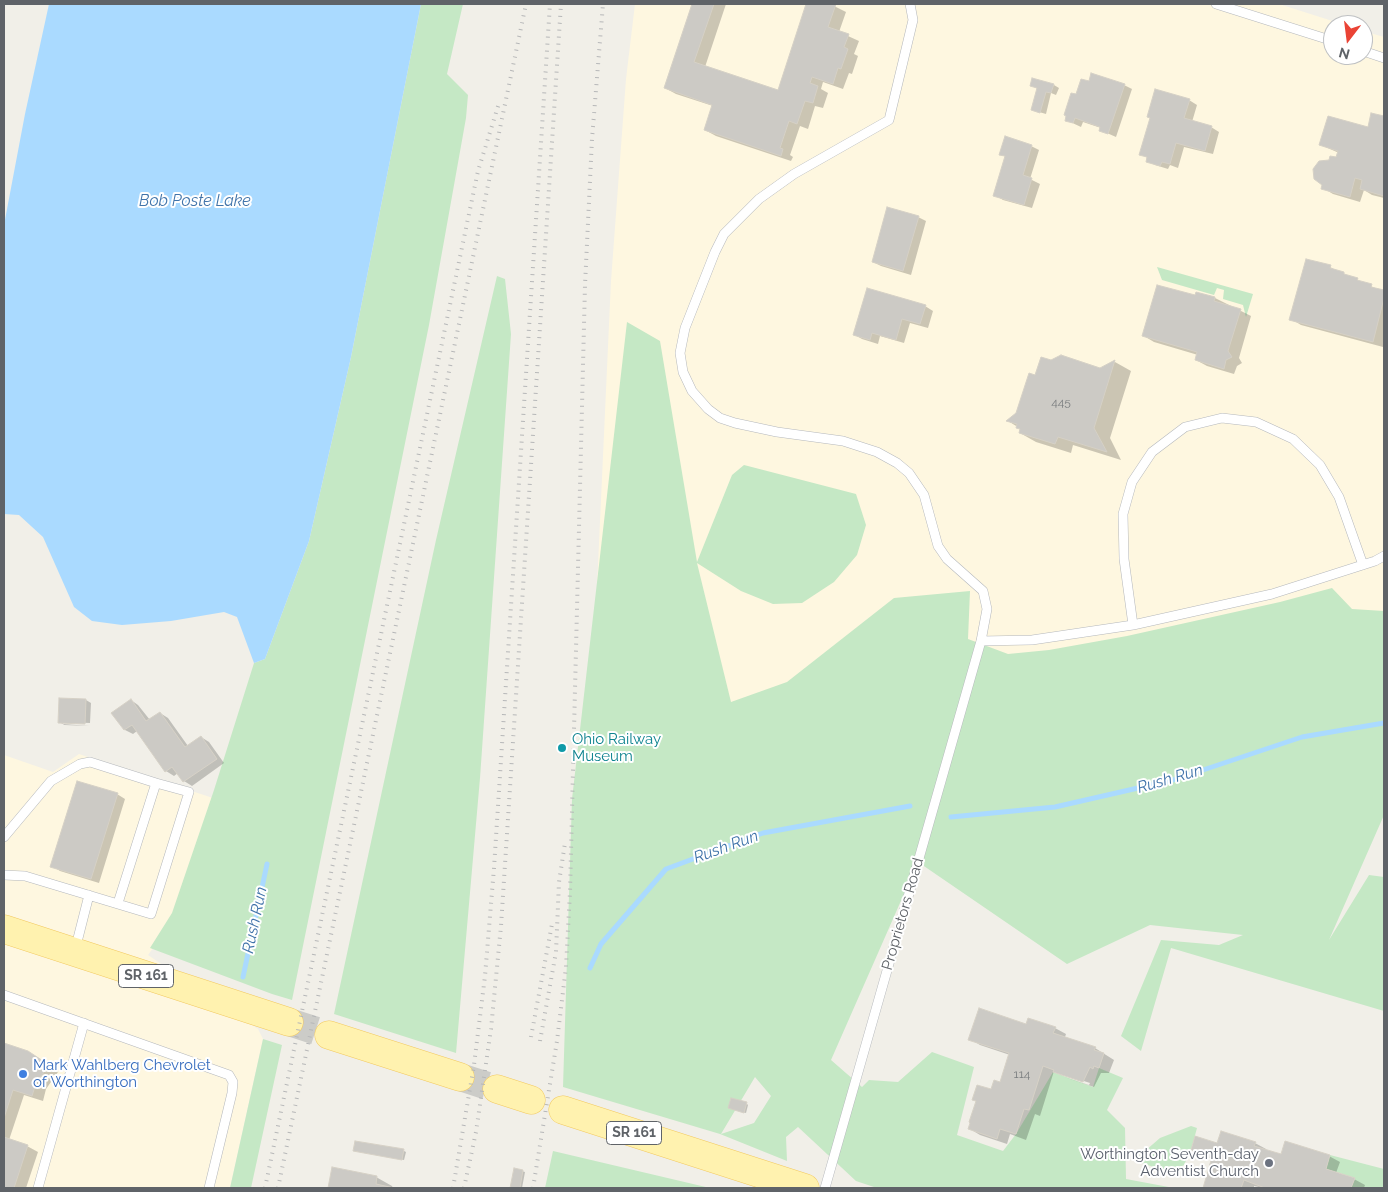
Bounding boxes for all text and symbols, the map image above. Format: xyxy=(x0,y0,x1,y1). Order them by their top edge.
north arrow xyxy=(1323,15,1373,65)
text: N xyxy=(1337,44,1352,63)
water label: Bob Poste Lake xyxy=(139,191,251,211)
house number: 445 xyxy=(1051,395,1071,409)
place label: Ohio Railway Museum xyxy=(572,730,661,765)
marker: Ohio Railway Museum xyxy=(556,742,568,754)
water label: Rush Run xyxy=(1135,760,1205,798)
water label: Rush Run xyxy=(691,826,761,868)
street label: Proprietors Road xyxy=(878,856,928,972)
water label: Rush Run xyxy=(239,885,271,955)
road number: SR 161 xyxy=(118,964,174,988)
place label: Mark Wahlberg Chevrolet of Worthington xyxy=(33,1056,211,1091)
house number: 114 xyxy=(1014,1067,1030,1081)
marker: Mark Wahlberg Chevrolet of Worthington xyxy=(17,1068,29,1080)
road number: SR 161 xyxy=(606,1122,662,1144)
place label: Worthington Seventh-day Adventist Church xyxy=(1080,1145,1259,1180)
marker: Worthington Seventh-day Adventist Church xyxy=(1263,1157,1275,1169)

